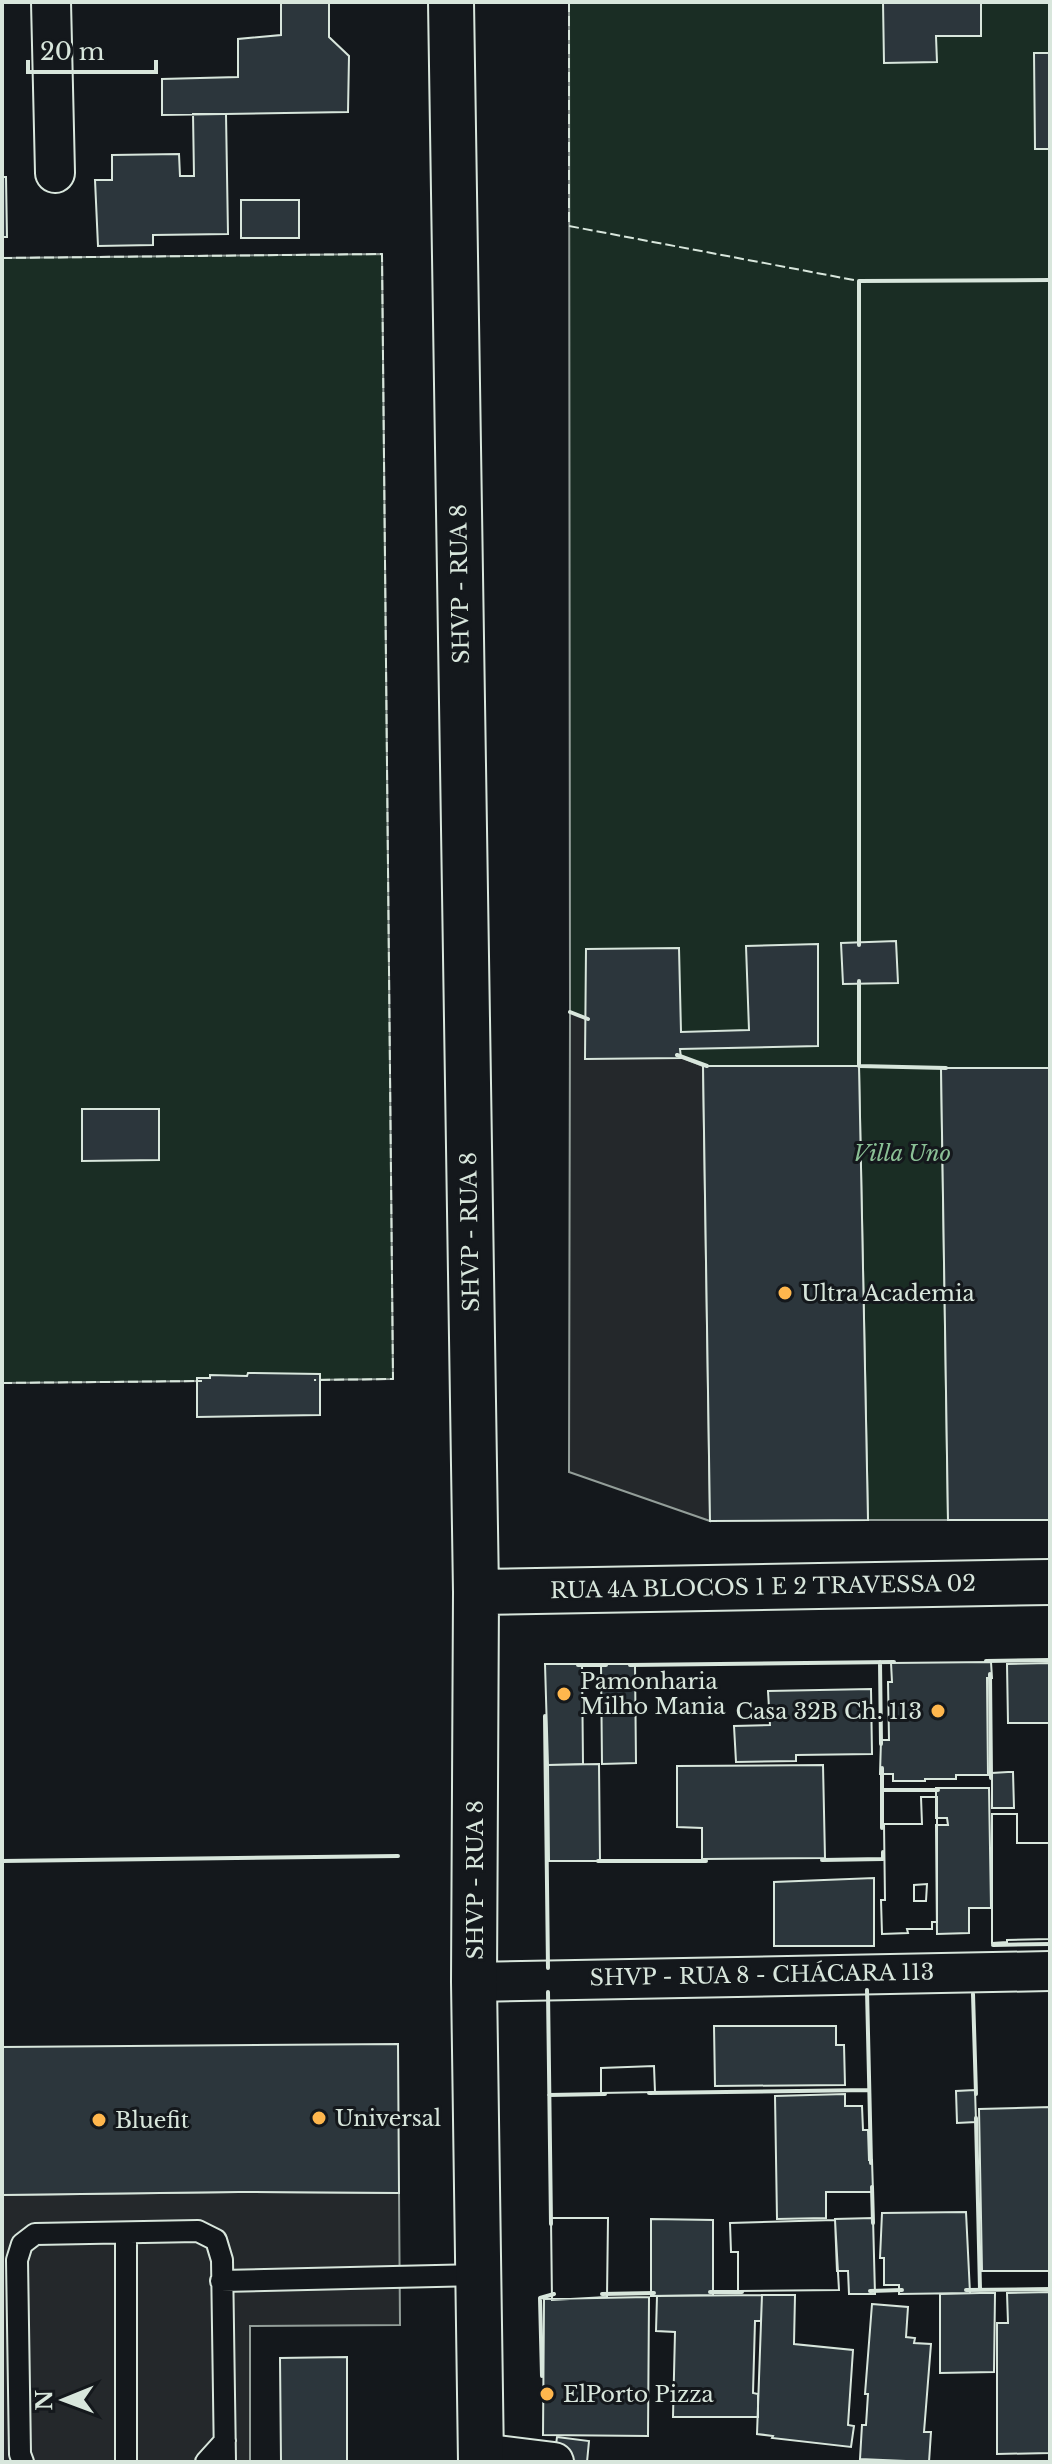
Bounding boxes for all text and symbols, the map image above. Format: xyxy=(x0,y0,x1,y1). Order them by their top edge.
scale bar xyxy=(28,24,156,74)
text: 20 m xyxy=(40,37,105,66)
street label: SHVP - RUA 8 xyxy=(445,504,475,664)
park label: Villa Uno xyxy=(853,1140,951,1167)
street label: SHVP - RUA 8 xyxy=(455,1152,485,1312)
place label: Ultra Academia xyxy=(801,1280,975,1307)
marker: Ultra Academia xyxy=(776,1284,794,1302)
street label: RUA 4A BLOCOS 1 E 2 TRAVESSA 02 xyxy=(550,1570,976,1604)
place label: Pamonharia Milho Mania xyxy=(580,1668,726,1720)
marker: Pamonharia Milho Mania xyxy=(555,1685,573,1703)
place label: Casa 32B Ch. 113 xyxy=(736,1698,922,1725)
marker: Casa 32B Ch. 113 xyxy=(929,1702,947,1720)
street label: SHVP - RUA 8 xyxy=(462,1800,489,1960)
street label: SHVP - RUA 8 - CHÁCARA 113 xyxy=(589,1957,935,1992)
place label: Universal xyxy=(335,2105,441,2132)
place label: Bluefit xyxy=(115,2107,190,2134)
marker: Universal xyxy=(310,2109,328,2127)
marker: Bluefit xyxy=(90,2111,108,2129)
north arrow xyxy=(24,2360,104,2440)
place label: ElPorto Pizza xyxy=(563,2381,715,2408)
marker: ElPorto Pizza xyxy=(538,2385,556,2403)
text: N xyxy=(31,2389,58,2411)

